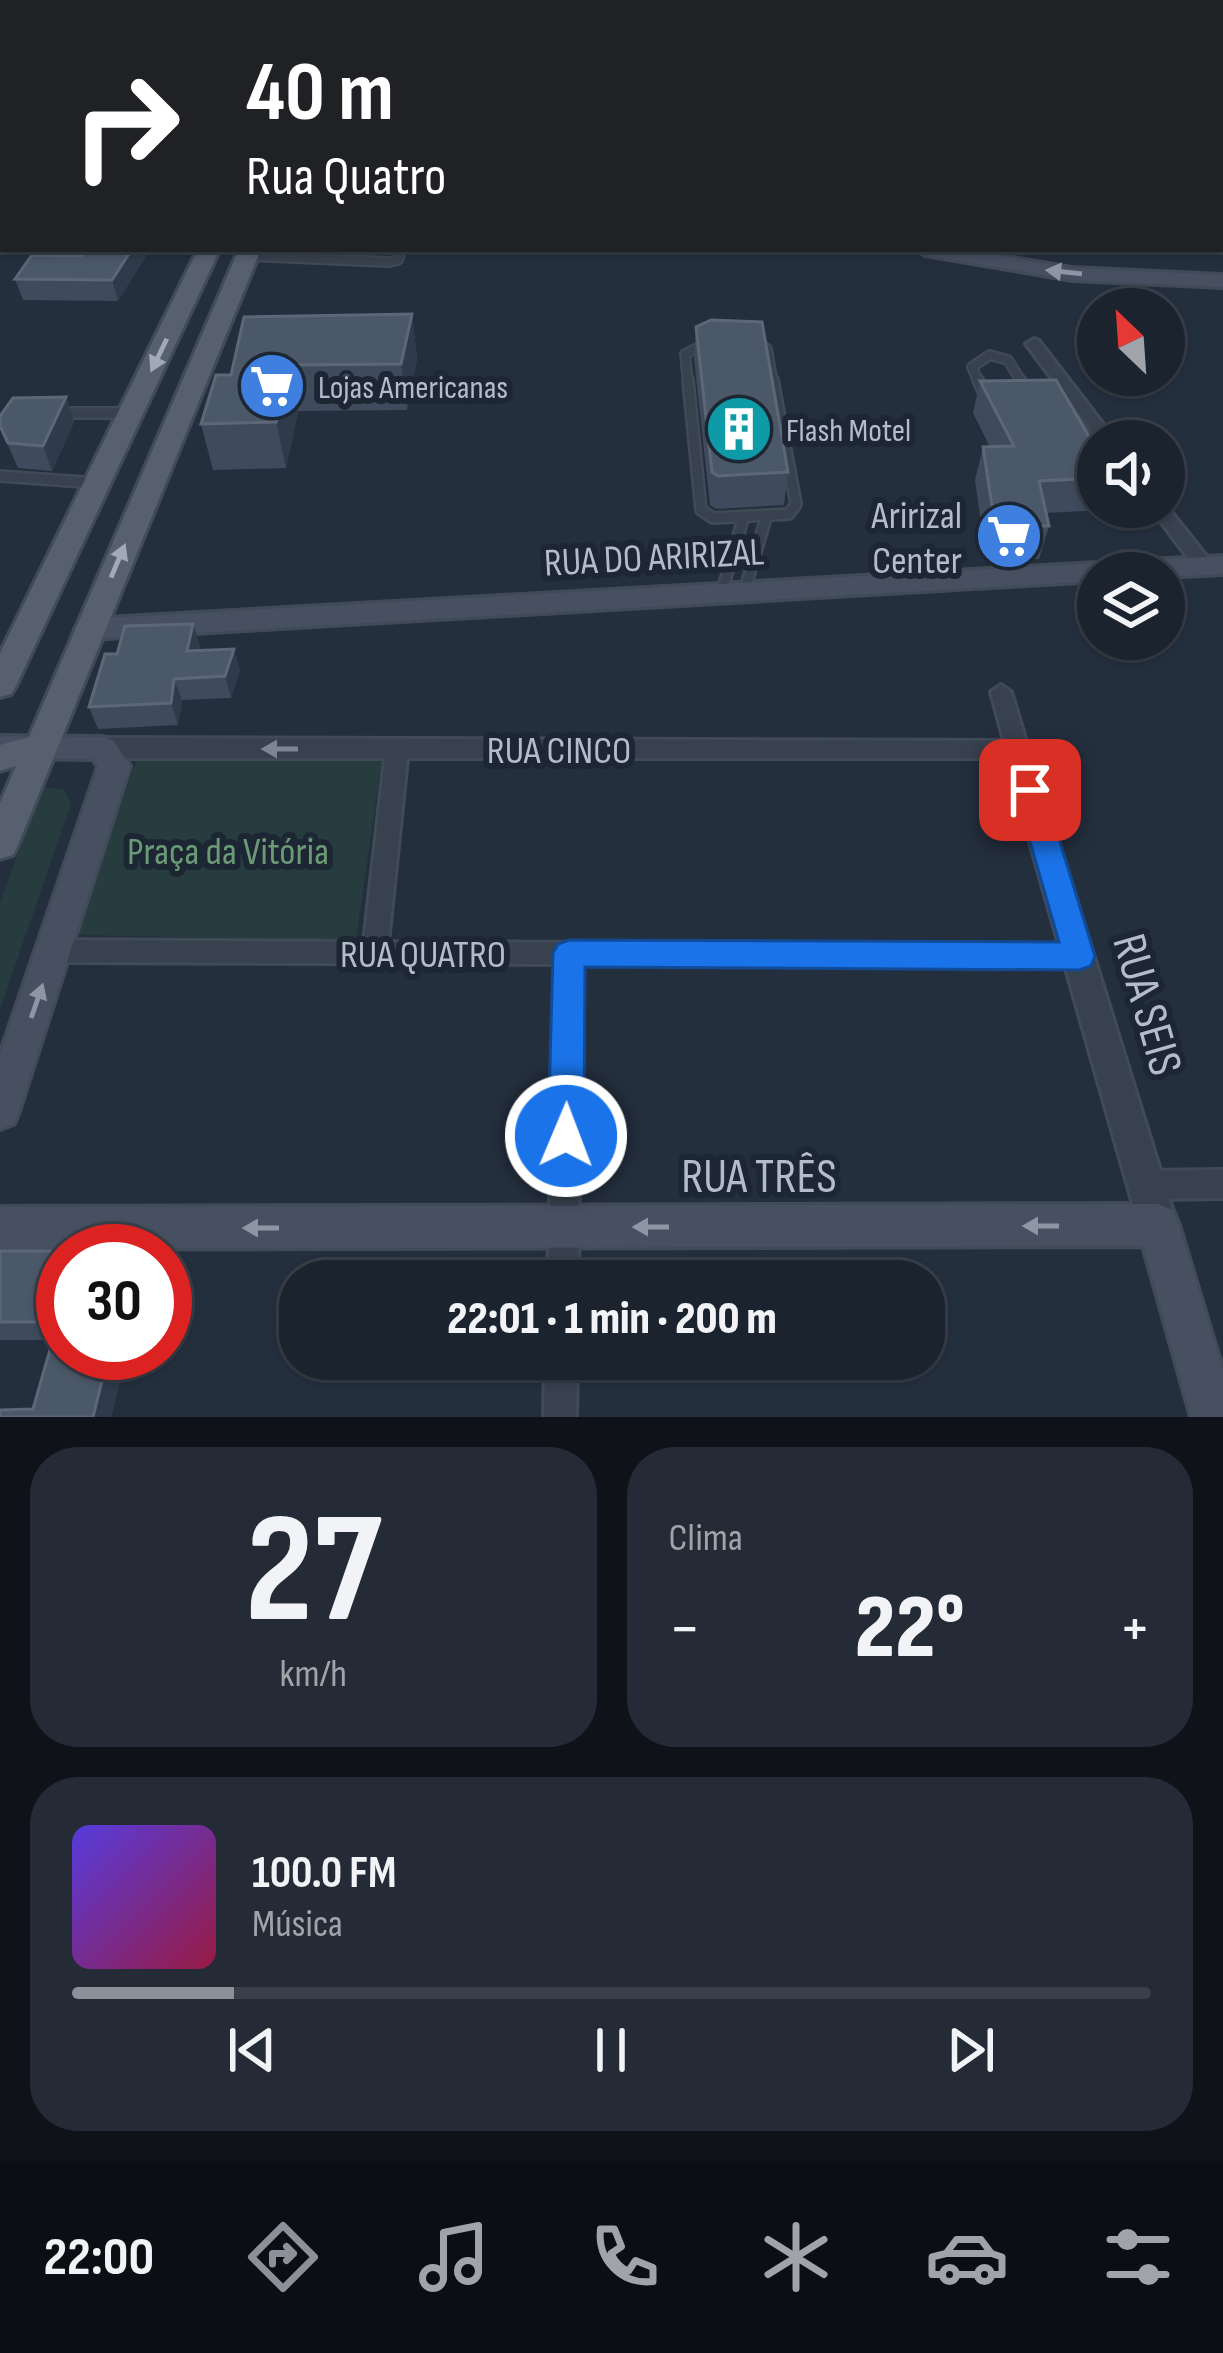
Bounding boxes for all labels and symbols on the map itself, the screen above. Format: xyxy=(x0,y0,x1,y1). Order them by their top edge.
one-way arrow xyxy=(1045,263,1082,282)
north arrow xyxy=(1077,288,1185,396)
one-way arrow xyxy=(149,338,169,373)
supermarket icon: Lojas Americanas xyxy=(237,351,307,421)
place label: Lojas Americanas xyxy=(318,368,508,408)
building icon: Flash Motel xyxy=(704,394,774,464)
place label: Flash Motel xyxy=(786,411,911,451)
place label: Aririzal Center xyxy=(870,493,962,585)
supermarket icon: Aririzal Center xyxy=(974,501,1044,571)
street label: RUA DO ARIRIZAL xyxy=(543,529,765,588)
one-way arrow xyxy=(109,543,128,579)
street label: RUA CINCO xyxy=(487,728,631,775)
one-way arrow xyxy=(260,739,298,759)
pin xyxy=(979,739,1081,841)
park label: Praça da Vitória xyxy=(127,829,329,876)
street label: RUA SEIS xyxy=(1099,928,1194,1082)
street label: RUA QUATRO xyxy=(340,932,506,979)
one-way arrow xyxy=(29,982,48,1019)
position arrow xyxy=(503,1073,629,1199)
street label: RUA TRÊS xyxy=(681,1149,837,1206)
one-way arrow xyxy=(1021,1216,1059,1236)
one-way arrow xyxy=(631,1217,669,1237)
one-way arrow xyxy=(241,1218,279,1238)
speed limit sign: 30 xyxy=(36,1224,192,1380)

